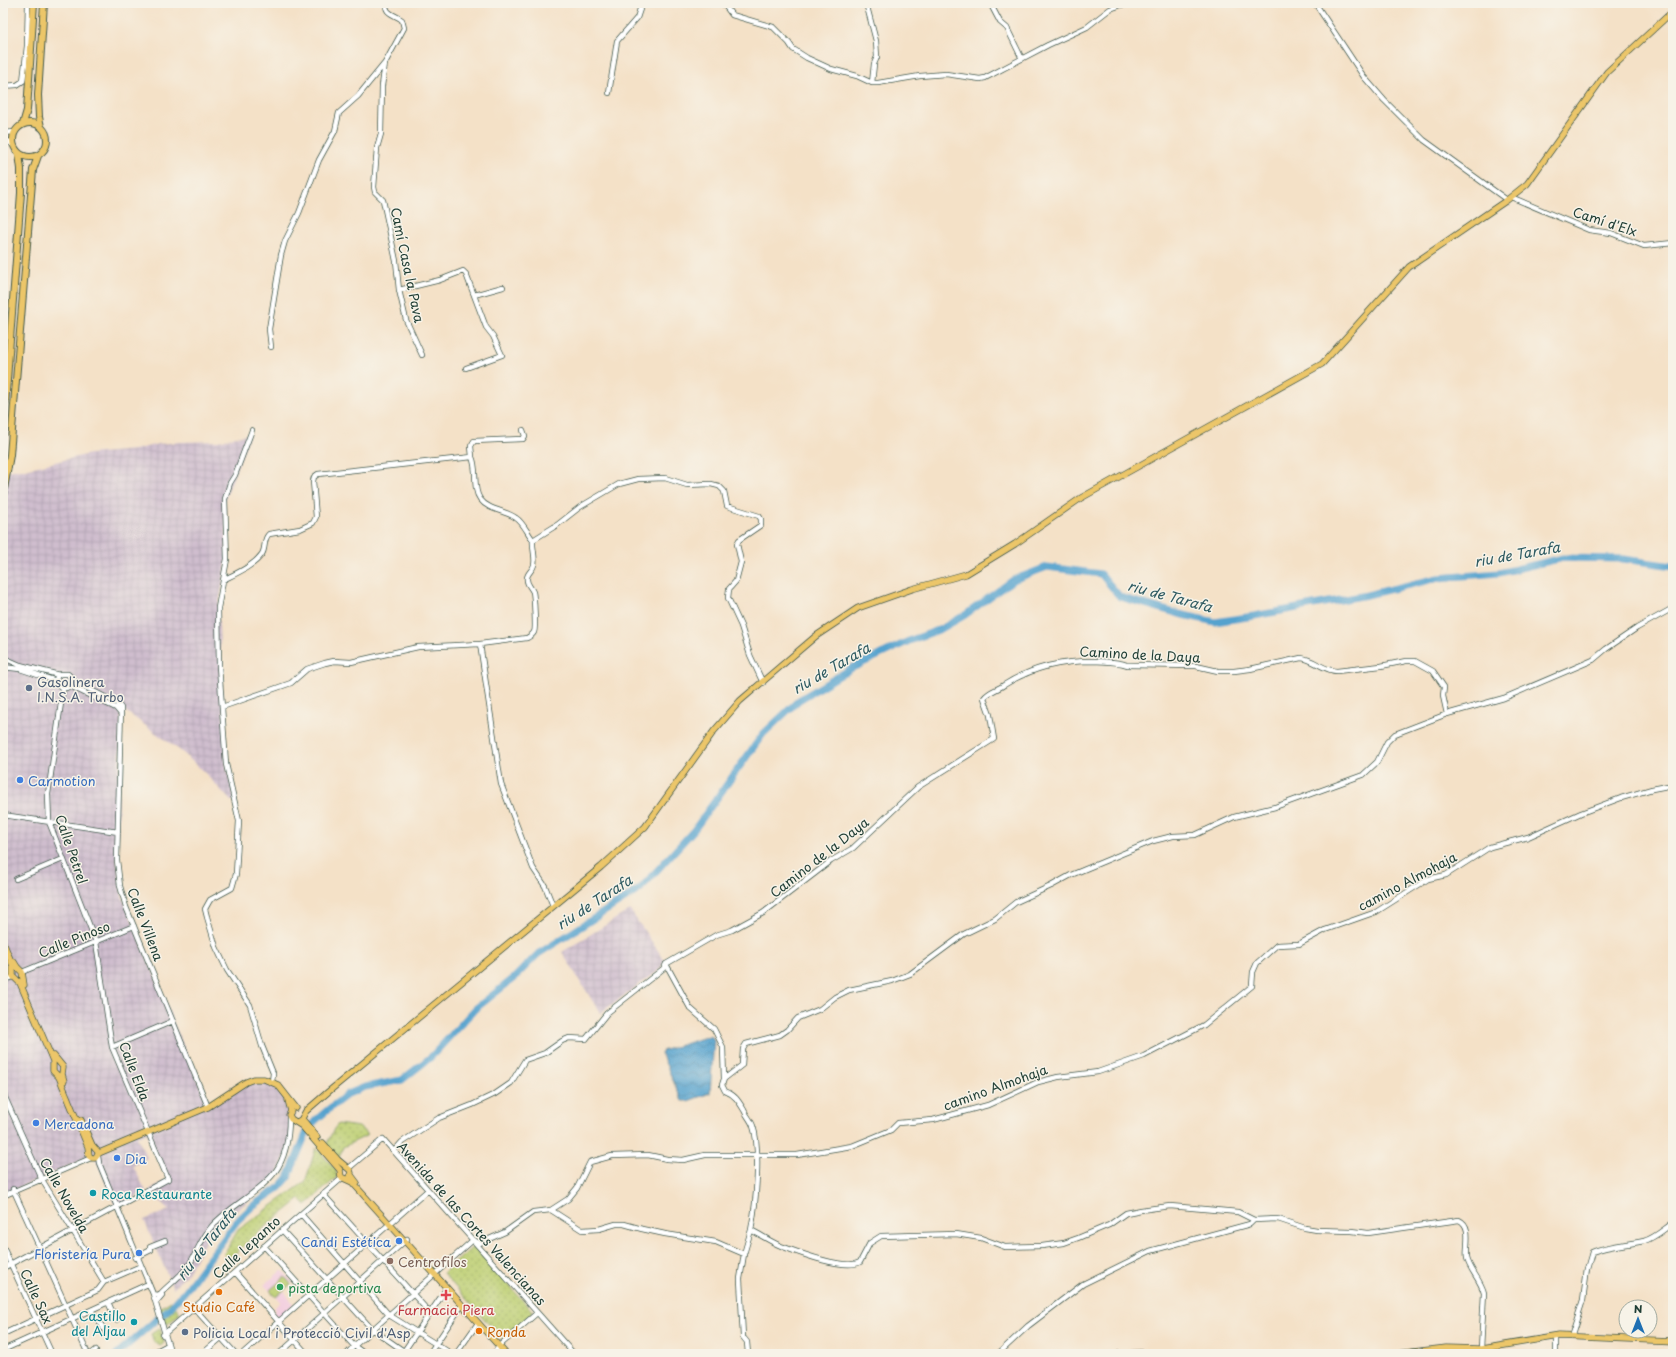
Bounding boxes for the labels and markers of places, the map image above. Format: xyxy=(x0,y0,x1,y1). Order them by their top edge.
place label: Gasolinera I.N.S.A. Turbo xyxy=(37,672,124,706)
marker: Gasolinera I.N.S.A. Turbo xyxy=(24,683,34,693)
place label: Carmotion xyxy=(28,771,95,790)
marker: Carmotion xyxy=(15,775,25,785)
place label: Mercadona xyxy=(44,1114,115,1133)
marker: Mercadona xyxy=(31,1118,41,1128)
place label: Dia xyxy=(125,1149,147,1168)
marker: Dia xyxy=(112,1153,122,1163)
place label: Roca Restaurante xyxy=(101,1184,212,1203)
marker: Roca Restaurante xyxy=(88,1188,98,1198)
place label: Candi Estética xyxy=(301,1232,392,1251)
marker: Candi Estética xyxy=(394,1236,404,1246)
place label: Floristería Pura xyxy=(34,1244,131,1263)
marker: Floristería Pura xyxy=(134,1248,144,1258)
place label: Centrofilos xyxy=(398,1252,467,1271)
marker: Centrofilos xyxy=(385,1256,395,1266)
place label: pista deportiva xyxy=(288,1278,382,1297)
marker: pista deportiva xyxy=(275,1282,285,1292)
marker: Studio Café xyxy=(214,1287,224,1297)
marker: Farmacia Piera xyxy=(441,1290,451,1300)
place label: Studio Café xyxy=(183,1297,255,1316)
place label: Farmacia Piera xyxy=(398,1300,494,1319)
place label: Castillo del Aljau xyxy=(71,1306,126,1340)
marker: Castillo del Aljau xyxy=(129,1317,139,1327)
place label: Ronda xyxy=(487,1322,526,1341)
place label: Policia Local i Protecció Civil d'Asp xyxy=(193,1323,411,1342)
marker: Ronda xyxy=(474,1326,484,1336)
marker: Policia Local i Protecció Civil d'Asp xyxy=(180,1327,190,1337)

